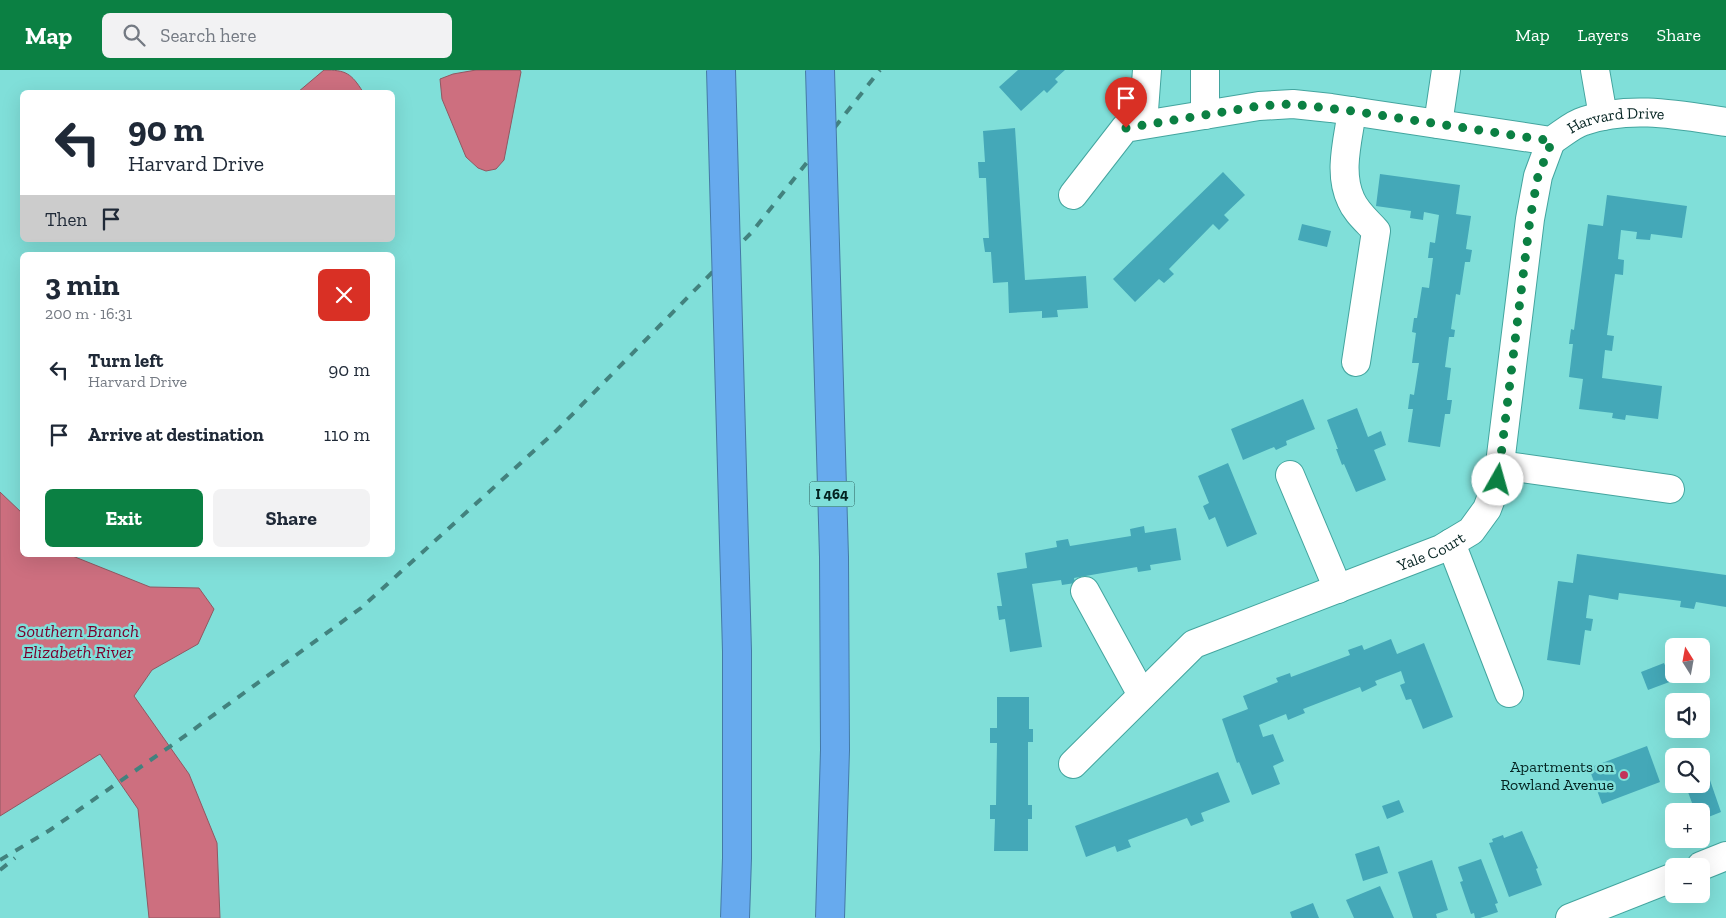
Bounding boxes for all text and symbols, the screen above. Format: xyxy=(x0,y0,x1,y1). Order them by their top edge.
search box xyxy=(102,13,452,58)
text: Map xyxy=(25,21,72,50)
icon: search xyxy=(120,21,148,49)
text: Search here xyxy=(160,24,257,47)
text: Map xyxy=(1515,24,1550,46)
text: Layers xyxy=(1578,24,1629,46)
text: Share xyxy=(1657,24,1701,46)
pin xyxy=(1105,77,1147,128)
icon: arrive xyxy=(1112,84,1140,112)
street label: Harvard Drive xyxy=(1563,103,1665,137)
text: 90 m xyxy=(128,108,204,150)
icon: left xyxy=(45,110,110,175)
text: Harvard Drive xyxy=(128,150,264,177)
icon: arrive xyxy=(97,205,125,233)
text: Then xyxy=(45,208,87,231)
text: 3 min xyxy=(45,267,120,303)
button: close xyxy=(318,269,370,321)
text: 200 m · 16:31 xyxy=(45,304,132,323)
text: Turn left xyxy=(88,349,163,372)
icon: left xyxy=(45,356,73,384)
text: 90 m xyxy=(328,358,370,381)
text: Harvard Drive xyxy=(88,372,187,391)
icon: arrive xyxy=(45,421,73,449)
text: Arrive at destination xyxy=(88,423,264,446)
text: 110 m xyxy=(324,423,370,446)
position arrow xyxy=(1471,453,1523,505)
road number: I 464 xyxy=(810,482,854,506)
button: Exit xyxy=(45,489,203,547)
button: Share xyxy=(213,489,370,547)
street label: Yale Court xyxy=(1394,527,1468,575)
water label: Southern Branch Elizabeth River xyxy=(17,620,139,663)
north arrow xyxy=(1665,638,1710,682)
map controls xyxy=(1665,638,1710,903)
button: sound xyxy=(1665,693,1710,738)
button: search xyxy=(1665,748,1710,793)
place label: Apartments on Rowland Avenue xyxy=(1500,757,1615,794)
marker: Apartments on Rowland Avenue xyxy=(1618,769,1630,781)
button: + xyxy=(1665,803,1710,848)
button: − xyxy=(1665,858,1710,903)

